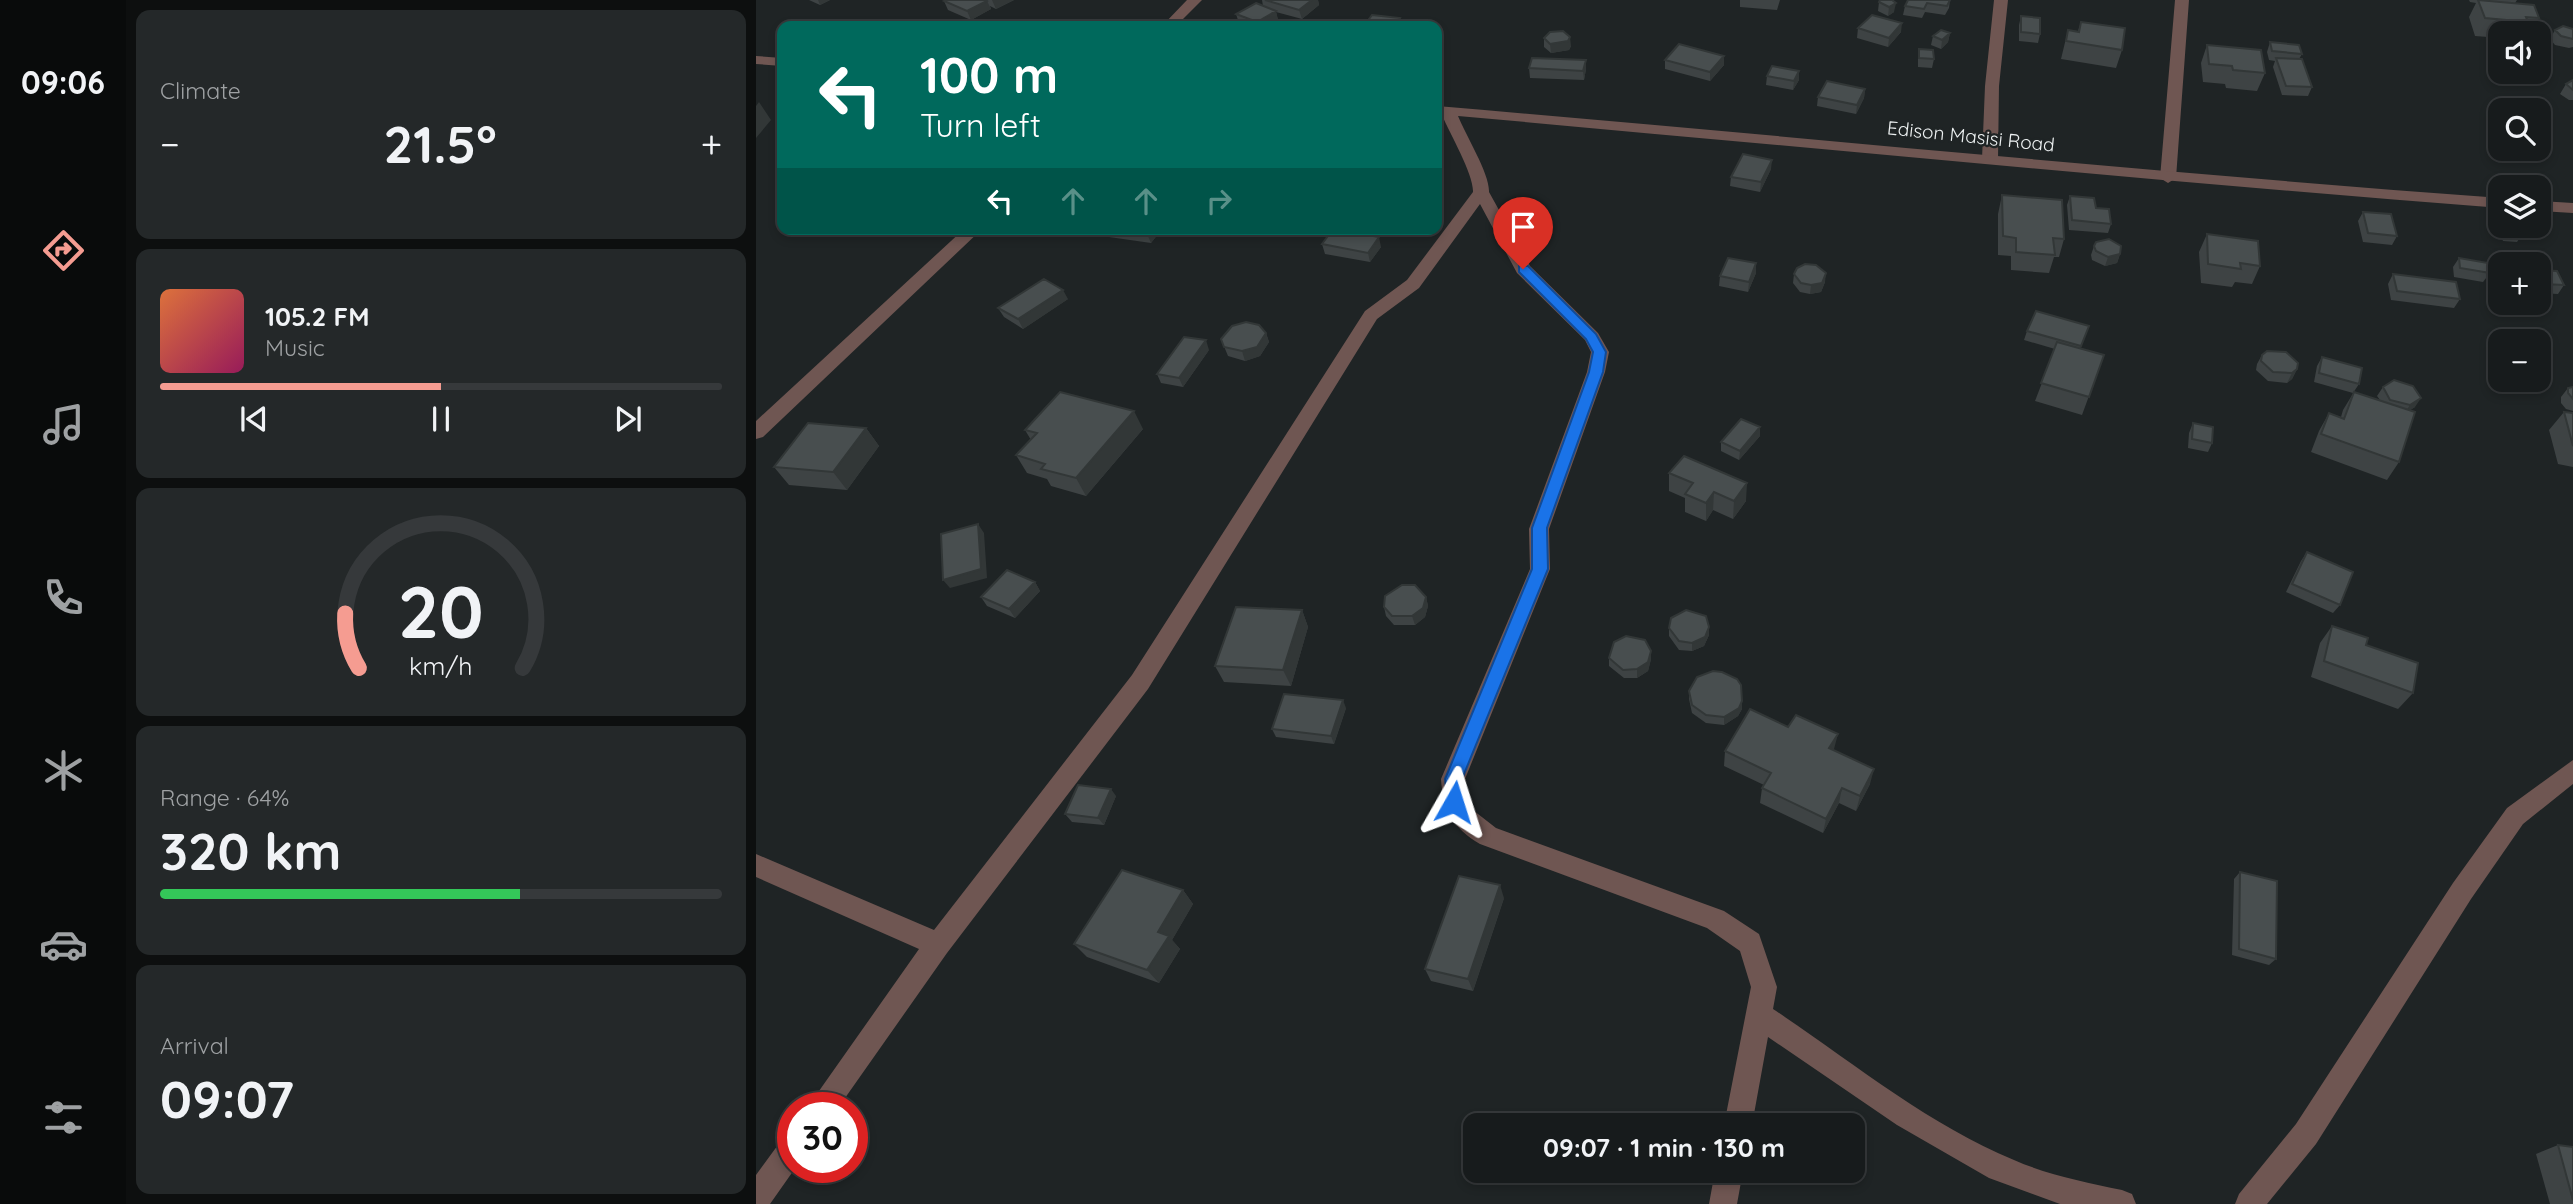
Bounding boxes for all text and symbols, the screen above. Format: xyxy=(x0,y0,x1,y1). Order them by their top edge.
map controls xyxy=(2488,21,2551,392)
button: sound xyxy=(2488,21,2551,84)
text: 100 m xyxy=(920,44,1058,105)
icon: left xyxy=(805,49,896,140)
text: 09:06 xyxy=(21,62,105,102)
text: Climate xyxy=(160,76,241,105)
button: search xyxy=(2488,98,2551,161)
text: Turn left xyxy=(920,105,1041,145)
text: 21.5° xyxy=(384,111,497,176)
street label: Edison Masisi Road xyxy=(1886,115,2056,157)
text: − xyxy=(160,120,180,168)
text: + xyxy=(701,120,722,168)
button: layers xyxy=(2488,175,2551,238)
icon: left xyxy=(981,182,1019,220)
icon: ahead xyxy=(1054,182,1092,220)
icon: ahead xyxy=(1127,182,1165,220)
icon: right xyxy=(1200,182,1238,220)
pin xyxy=(1493,197,1553,269)
icon: arrive xyxy=(1504,208,1542,246)
icon: directions xyxy=(39,226,88,275)
button: + xyxy=(2488,252,2551,315)
text: 105.2 FM xyxy=(265,300,369,333)
button: − xyxy=(2488,329,2551,392)
text: Music xyxy=(265,333,325,362)
icon: music xyxy=(39,400,88,449)
icon: previous xyxy=(235,400,273,438)
icon: pause xyxy=(422,400,460,438)
icon: next xyxy=(609,400,647,438)
text: 20 xyxy=(398,565,484,656)
icon: phone xyxy=(39,573,88,622)
text: km/h xyxy=(409,650,473,681)
icon: climate xyxy=(39,746,88,795)
position arrow xyxy=(1417,765,1491,839)
text: Range · 64% xyxy=(160,783,289,812)
text: 320 km xyxy=(160,818,342,883)
icon: car xyxy=(39,920,88,969)
text: Arrival xyxy=(160,1031,229,1060)
text: 09:07 xyxy=(160,1066,294,1131)
speed limit sign: 30 xyxy=(777,1092,868,1183)
icon: filters xyxy=(39,1093,88,1142)
text: 09:07 · 1 min · 130 m xyxy=(1543,1131,1785,1164)

